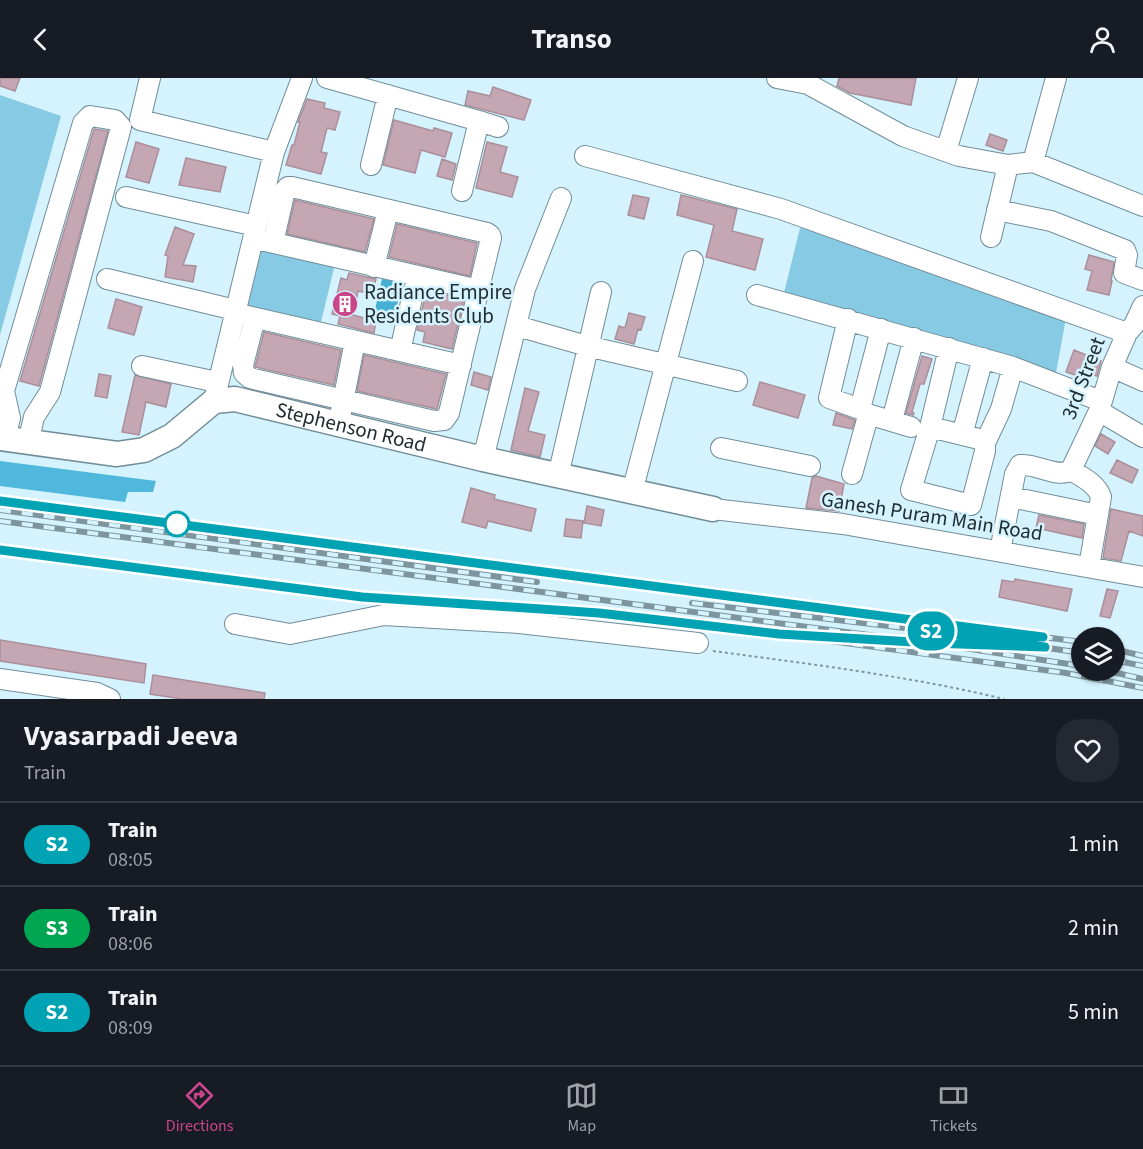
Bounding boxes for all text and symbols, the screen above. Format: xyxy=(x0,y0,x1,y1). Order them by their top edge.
text: Transo xyxy=(531,20,612,59)
icon: back xyxy=(24,23,57,56)
icon: person xyxy=(1086,23,1119,56)
place label: Radiance Empire Residents Club xyxy=(364,277,512,331)
building icon: Radiance Empire Residents Club xyxy=(330,289,360,319)
street label: 3rd Street xyxy=(1054,332,1112,424)
street label: Stephenson Road xyxy=(273,394,430,460)
street label: Ganesh Puram Main Road xyxy=(819,484,1045,548)
unlabelled marker xyxy=(164,511,190,537)
line badge: S2 xyxy=(904,612,958,650)
text: S2 xyxy=(920,616,942,646)
map controls xyxy=(1071,627,1125,681)
button: layers xyxy=(1071,627,1125,681)
text: Vyasarpadi Jeeva xyxy=(24,716,238,756)
button: heart xyxy=(1056,719,1119,782)
text: Train xyxy=(24,759,66,787)
text: Train xyxy=(108,814,158,846)
text: 1 min xyxy=(1068,828,1119,860)
text: S2 xyxy=(46,829,68,859)
text: 08:05 xyxy=(108,846,153,874)
text: Train xyxy=(108,898,158,930)
text: 2 min xyxy=(1068,912,1119,944)
text: S3 xyxy=(46,913,68,943)
text: 08:06 xyxy=(108,930,153,958)
text: Train xyxy=(108,982,158,1014)
text: 5 min xyxy=(1068,996,1119,1028)
text: S2 xyxy=(46,997,68,1027)
text: 08:09 xyxy=(108,1014,153,1042)
tab: Directions xyxy=(166,1079,234,1137)
tab: Map xyxy=(565,1079,598,1137)
tab: Tickets xyxy=(930,1079,977,1137)

